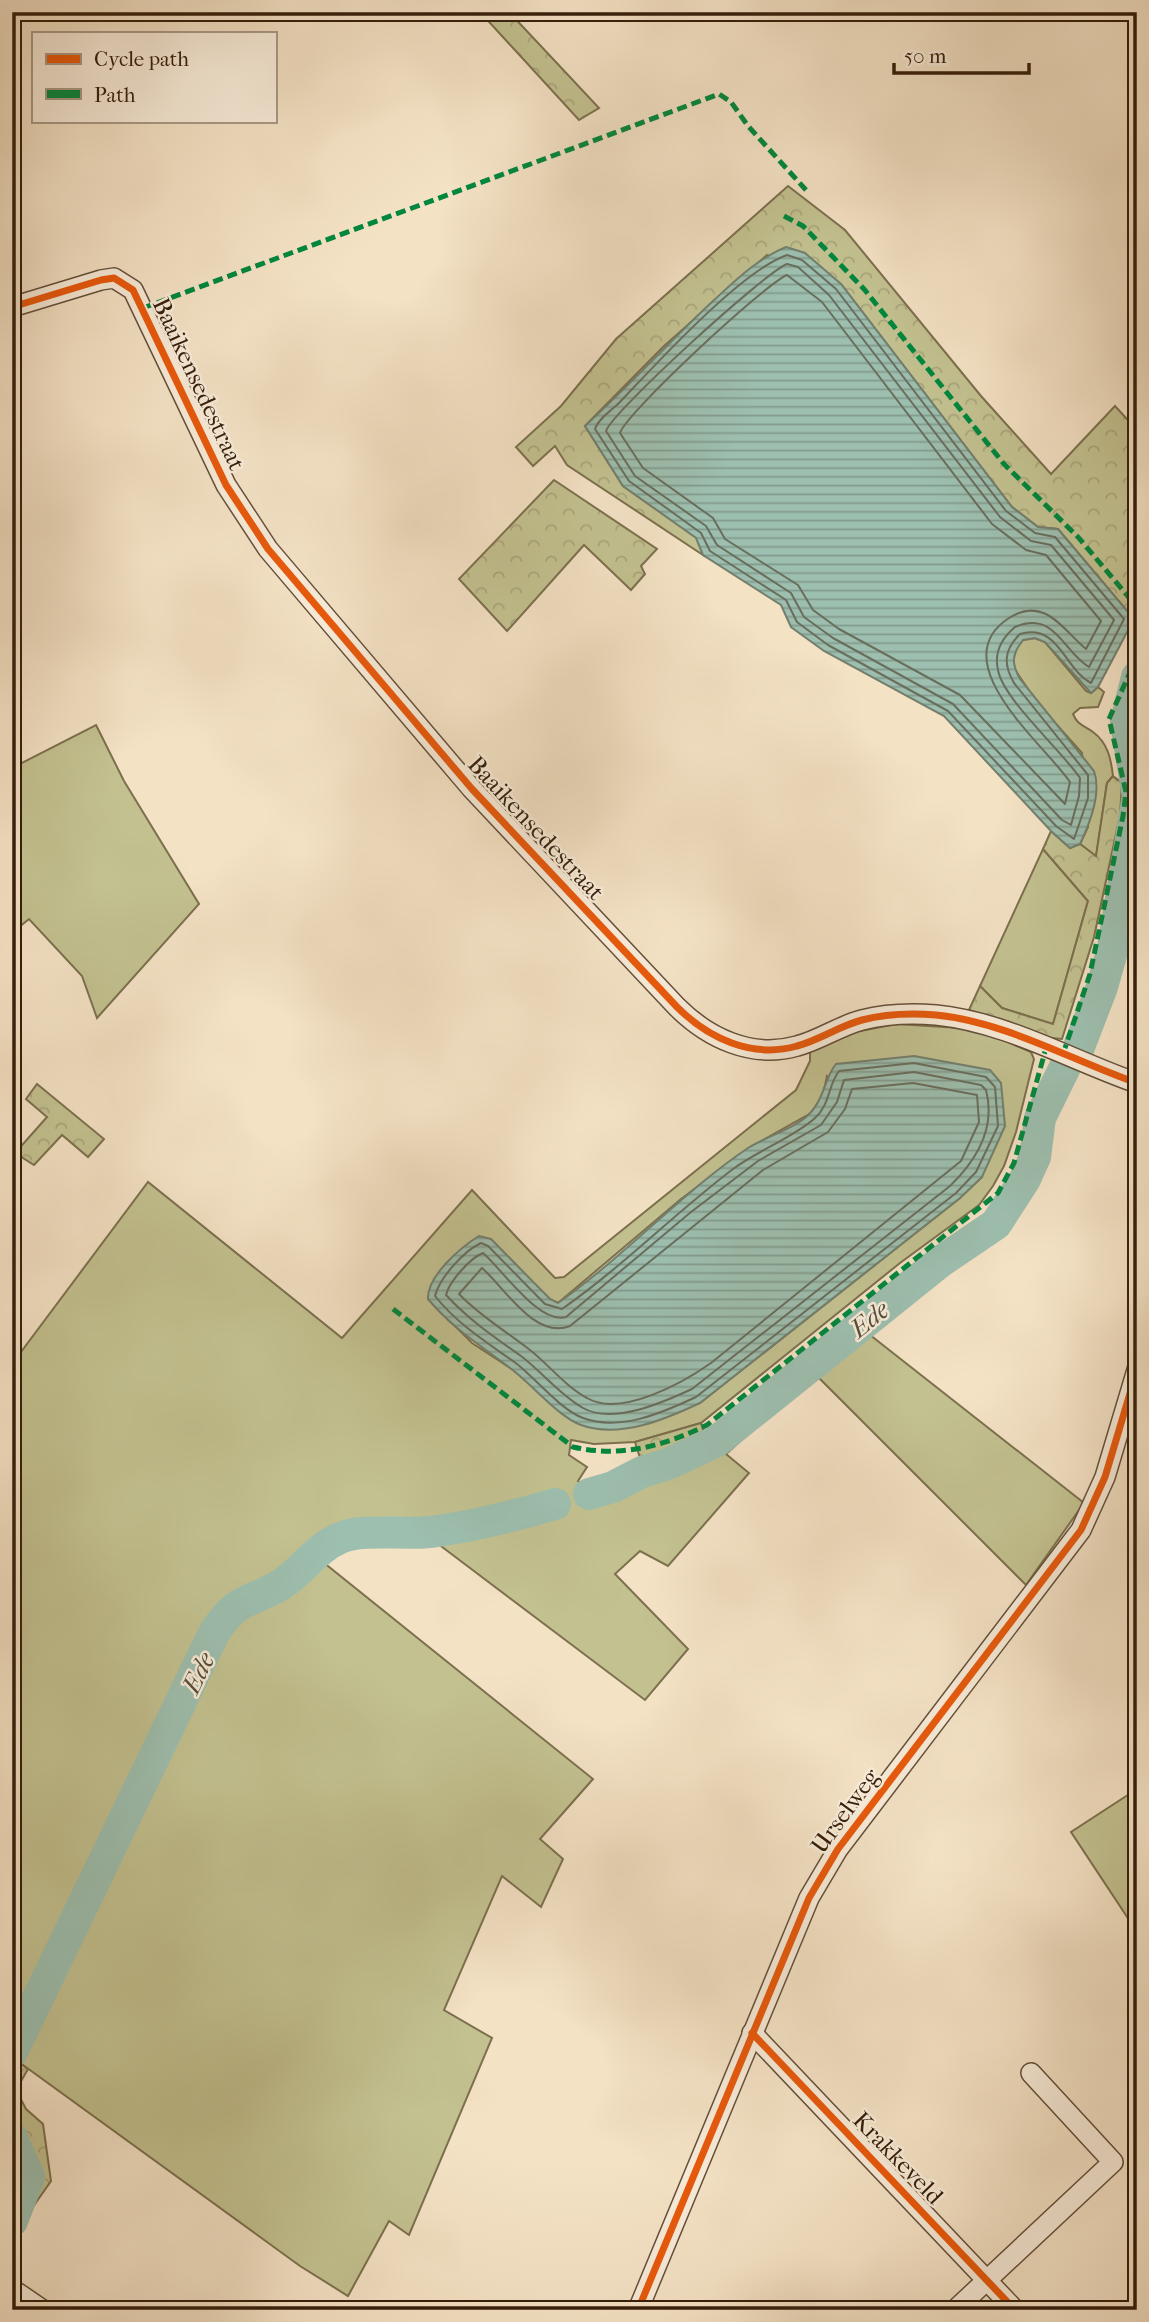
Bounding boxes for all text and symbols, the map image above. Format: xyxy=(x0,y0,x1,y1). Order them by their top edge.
legend xyxy=(32,32,276,122)
scale bar xyxy=(894,32,1028,76)
text: 50 m xyxy=(904,44,947,68)
text: Cycle path xyxy=(94,47,189,71)
text: Path xyxy=(94,83,136,107)
street label: Baaikensedestraat xyxy=(147,293,251,475)
street label: Baaikensedestraat xyxy=(462,750,610,906)
water label: Ede xyxy=(842,1293,896,1346)
water label: Ede xyxy=(175,1647,222,1700)
street label: Urselweg xyxy=(805,1762,886,1859)
street label: Krakkeveld xyxy=(847,2106,950,2211)

